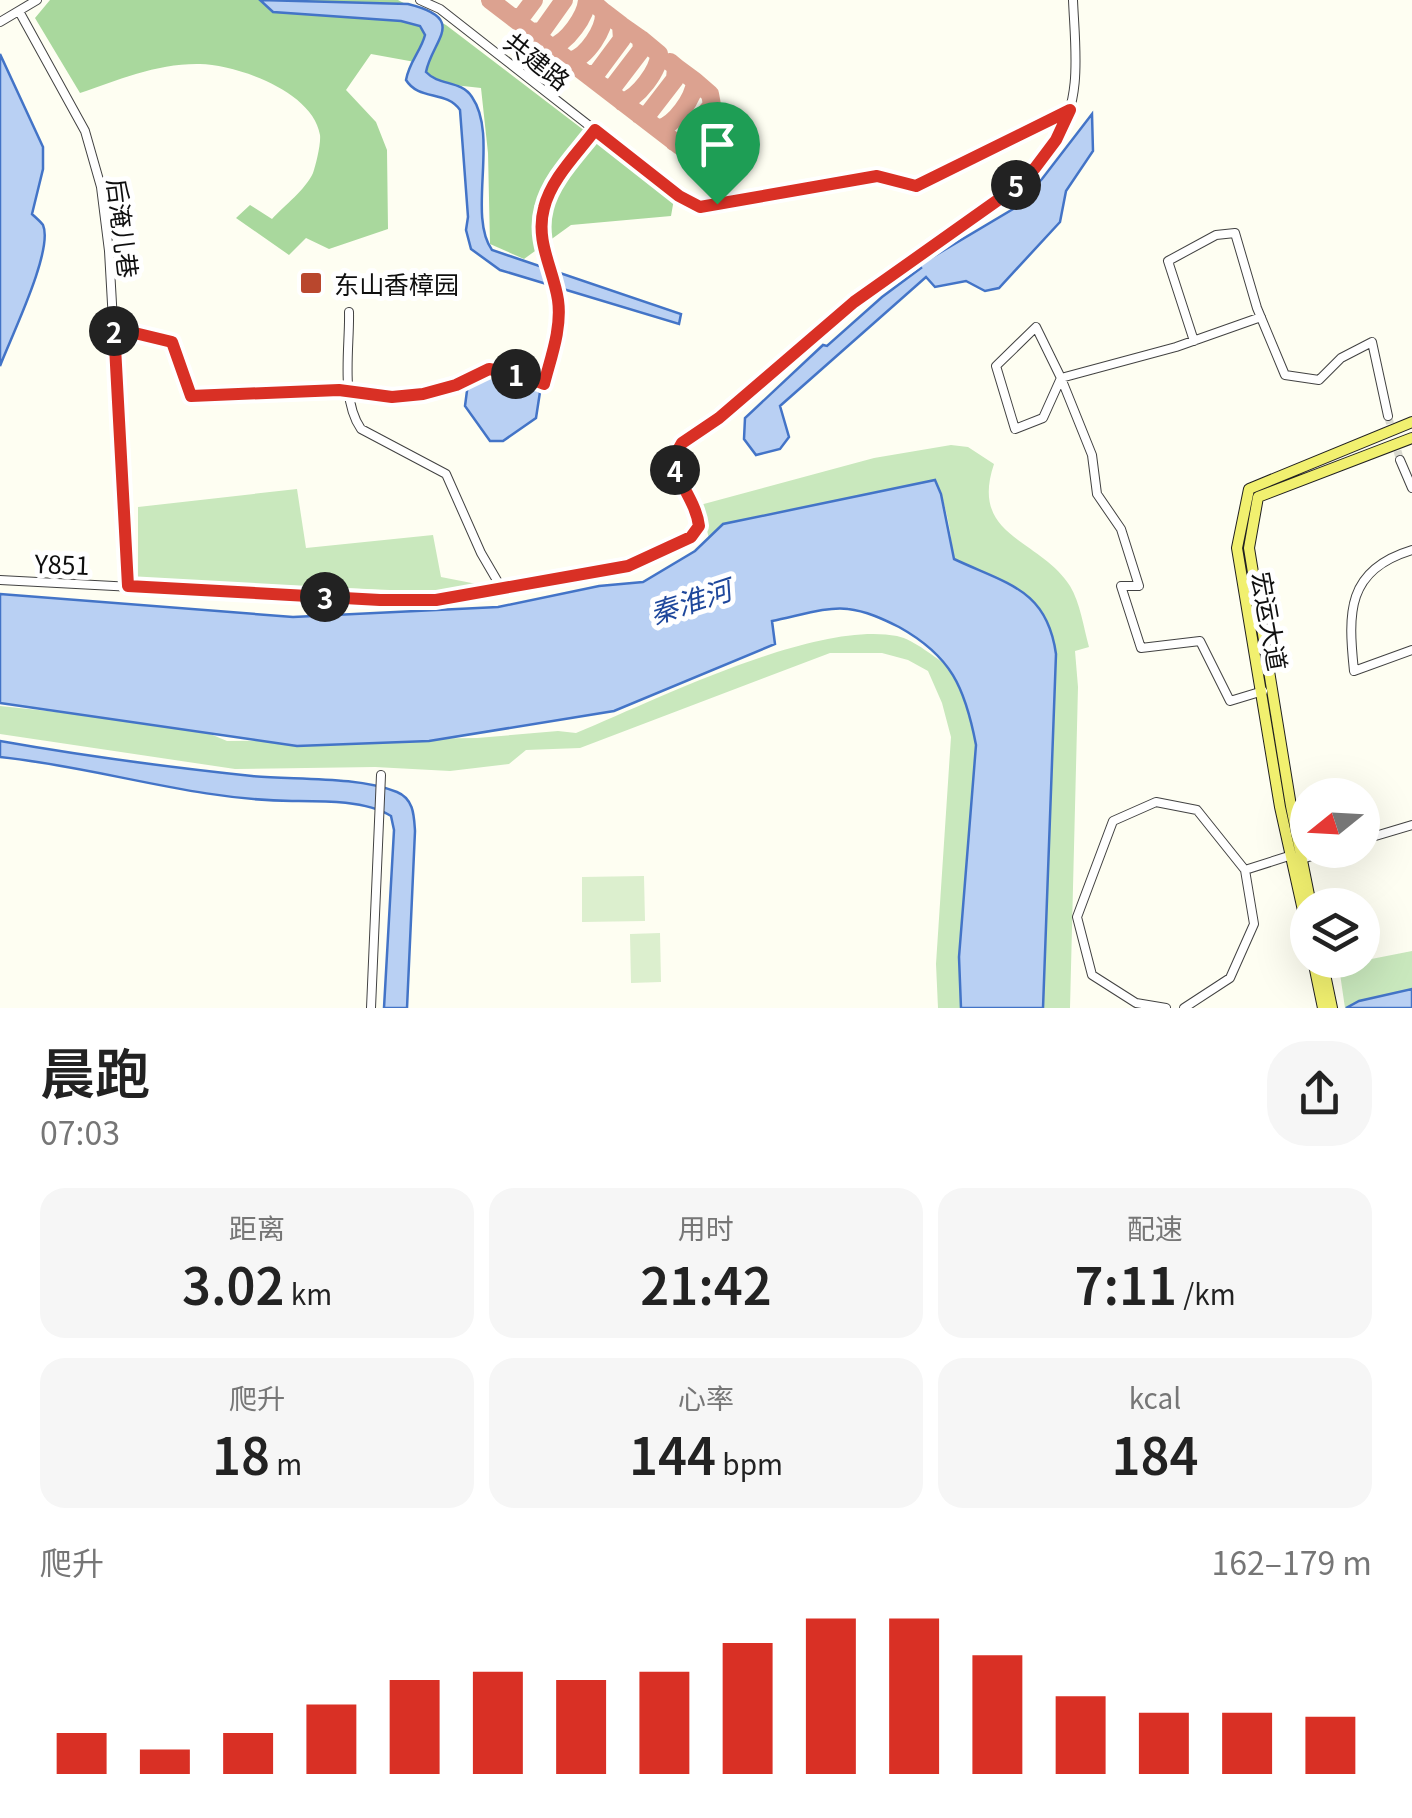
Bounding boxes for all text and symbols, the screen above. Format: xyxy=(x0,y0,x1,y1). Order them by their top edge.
street label: 共建路 xyxy=(497,23,579,97)
pin xyxy=(675,102,760,205)
icon: arrive xyxy=(690,117,745,172)
pin: 5 xyxy=(991,160,1041,210)
text: 5 xyxy=(1008,165,1024,205)
street label: 后淹儿巷 xyxy=(100,176,148,280)
place label: 东山香樟园 xyxy=(334,265,459,301)
marker: 东山香樟园 xyxy=(298,270,324,296)
pin: 2 xyxy=(89,306,139,356)
text: 2 xyxy=(106,311,122,351)
pin: 1 xyxy=(491,349,541,399)
text: 1 xyxy=(508,354,524,394)
pin: 4 xyxy=(650,445,700,495)
text: 4 xyxy=(667,450,683,490)
street label: Y851 xyxy=(33,544,90,582)
water label: 秦淮河 xyxy=(644,566,741,632)
street label: 宏运大道 xyxy=(1245,569,1297,673)
pin: 3 xyxy=(300,572,350,622)
text: 3 xyxy=(317,577,333,617)
north arrow xyxy=(1290,778,1380,868)
map controls xyxy=(1290,778,1380,978)
button: layers xyxy=(1290,888,1380,978)
text: 晨跑 xyxy=(40,1030,150,1110)
button: share xyxy=(1267,1041,1372,1146)
text: 07:03 xyxy=(40,1108,120,1154)
text: 距离 xyxy=(229,1207,285,1247)
text: 用时 xyxy=(678,1207,734,1247)
text: 配速 xyxy=(1127,1207,1183,1247)
text: 3.02 xyxy=(182,1247,284,1319)
text: 21:42 xyxy=(640,1247,772,1319)
text: 7:11 xyxy=(1074,1247,1177,1319)
text: km xyxy=(284,1273,332,1313)
text: /km xyxy=(1177,1273,1236,1313)
text: 爬升 xyxy=(229,1377,285,1417)
text: 心率 xyxy=(678,1377,734,1417)
text: kcal xyxy=(1129,1377,1181,1417)
text: 18 xyxy=(212,1417,270,1489)
text: 144 xyxy=(629,1417,716,1489)
text: 184 xyxy=(1112,1417,1199,1489)
text: m xyxy=(270,1443,302,1483)
text: bpm xyxy=(716,1443,783,1483)
text: 爬升 xyxy=(40,1538,104,1584)
text: 162–179 m xyxy=(1211,1538,1372,1584)

